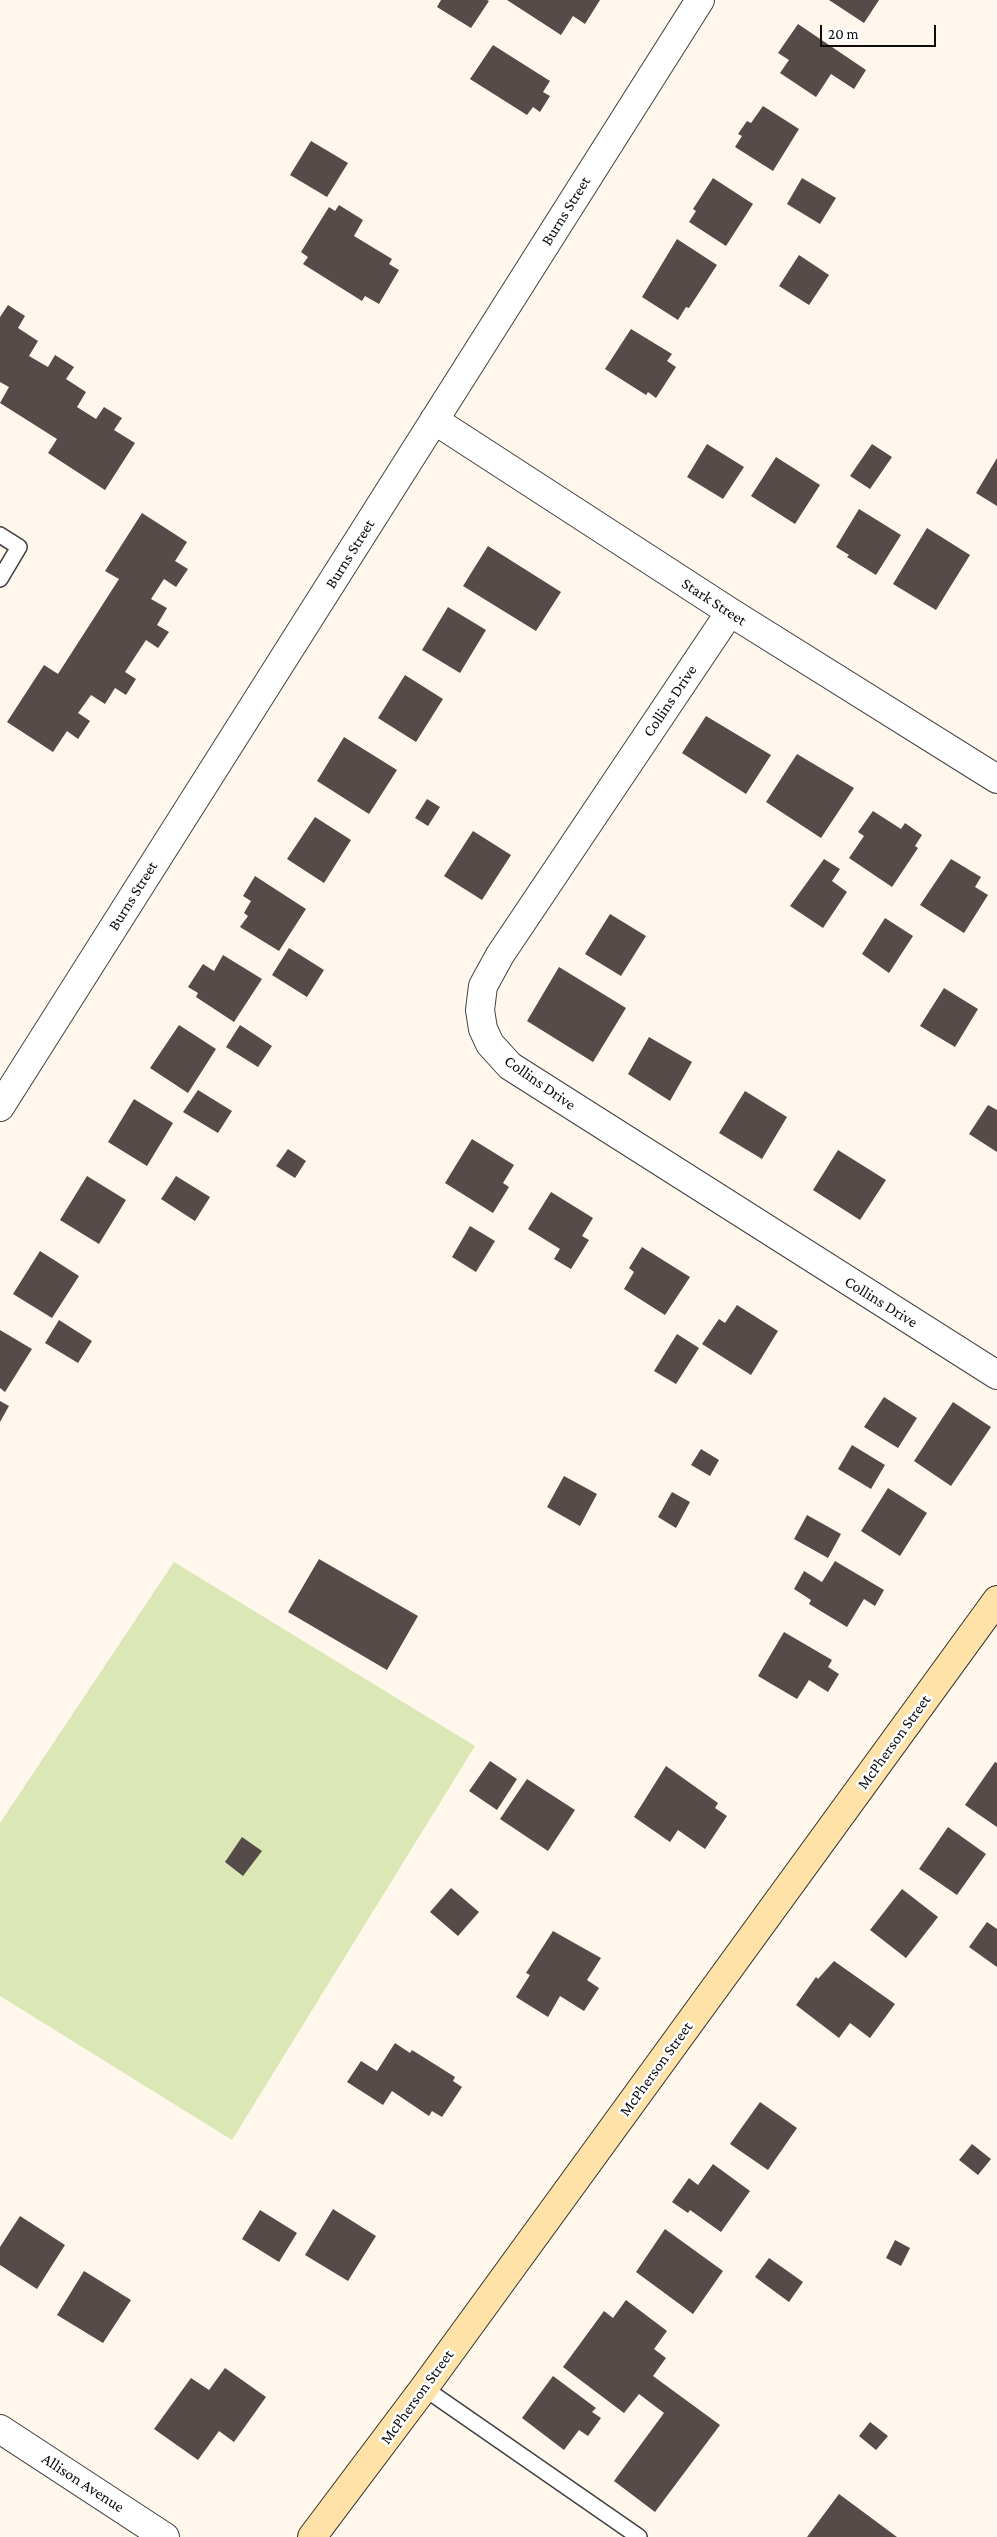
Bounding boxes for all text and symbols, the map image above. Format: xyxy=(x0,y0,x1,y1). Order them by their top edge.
scale bar xyxy=(822,15,938,47)
text: 20 m xyxy=(828,26,859,42)
street label: Burns Street xyxy=(537,173,595,249)
street label: Burns Street xyxy=(321,516,379,592)
street label: Stark Street xyxy=(678,574,750,630)
street label: Collins Drive xyxy=(639,661,701,741)
street label: Burns Street xyxy=(104,858,162,934)
street label: Collins Drive xyxy=(501,1051,579,1115)
street label: Collins Drive xyxy=(841,1272,921,1332)
street label: McPherson Street xyxy=(853,1691,935,1793)
street label: McPherson Street xyxy=(615,2018,697,2120)
street label: McPherson Street xyxy=(376,2346,458,2448)
street label: Allison Avenue xyxy=(38,2449,128,2517)

